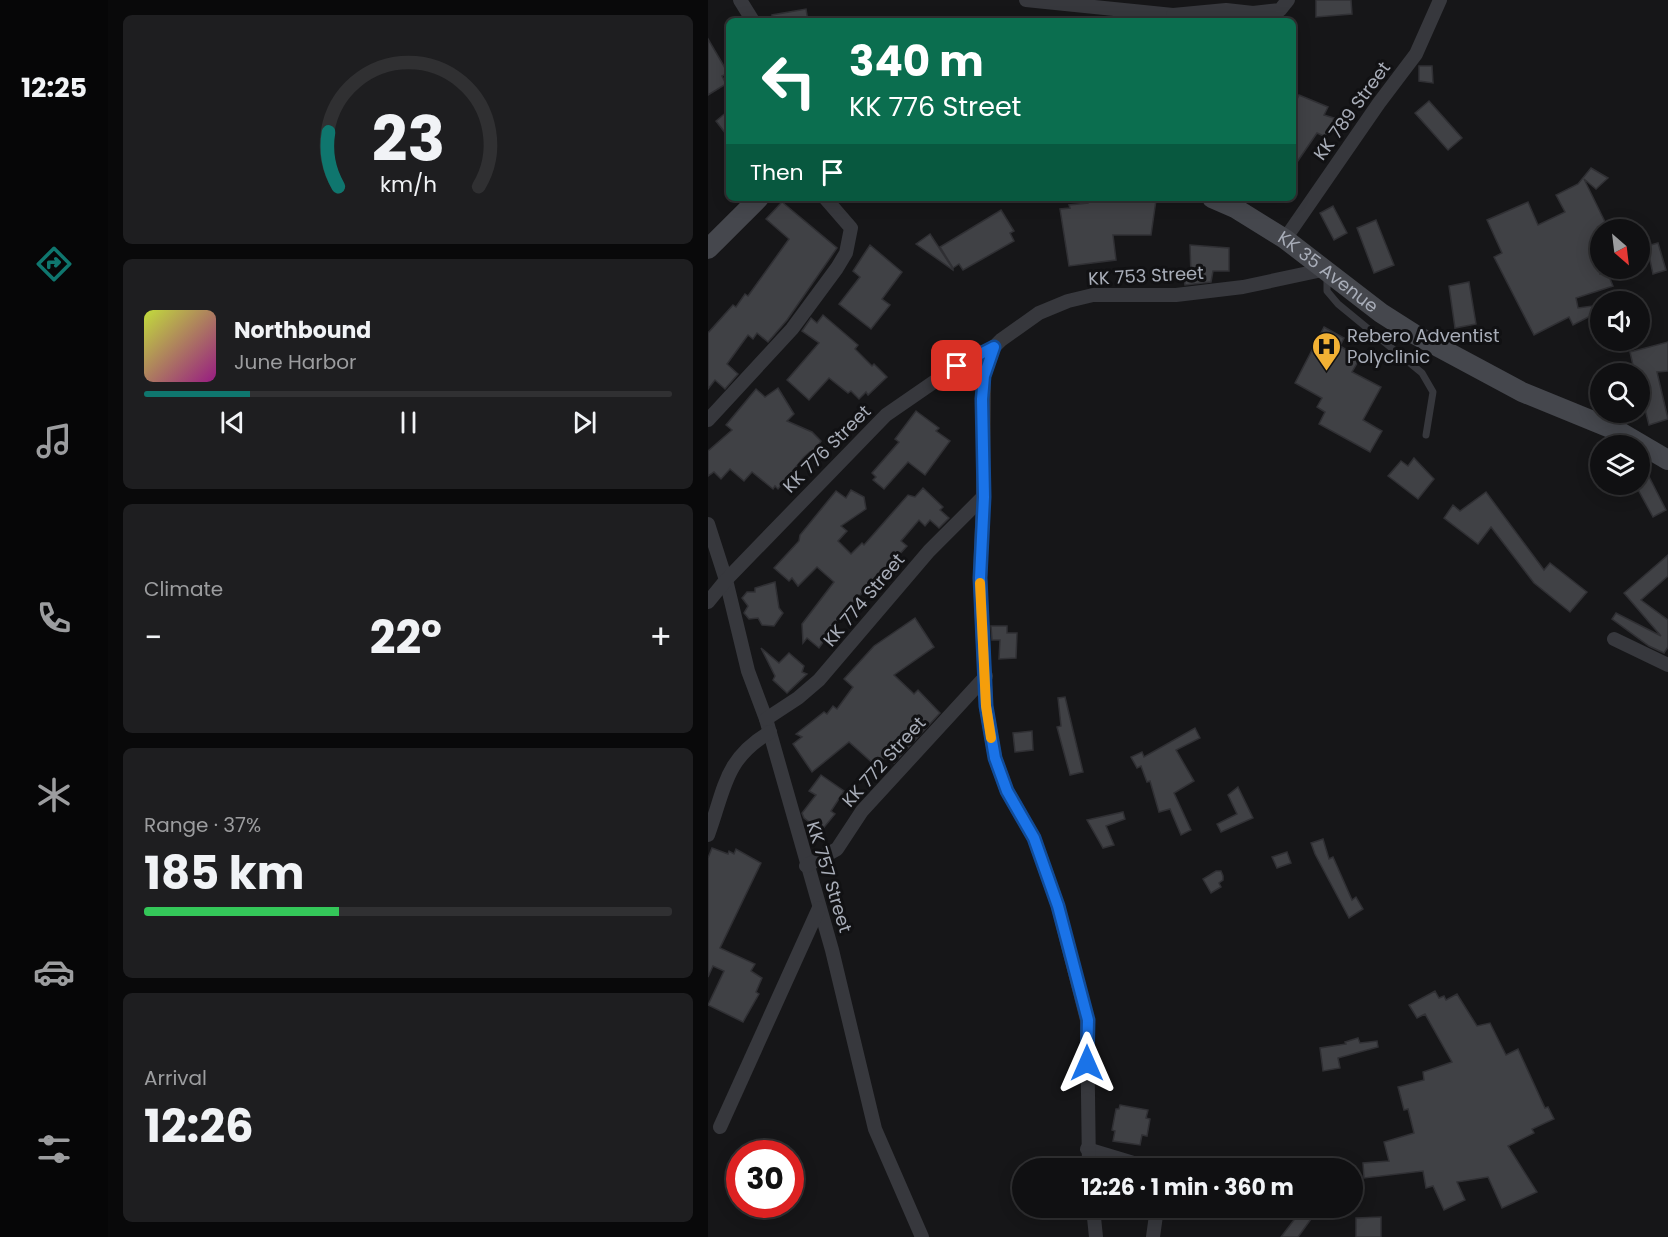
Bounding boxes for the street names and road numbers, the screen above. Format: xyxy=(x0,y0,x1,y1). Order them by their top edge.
street label: KK 789 Street xyxy=(1307,56,1396,165)
street label: KK 35 Avenue xyxy=(1273,225,1384,318)
street label: KK 753 Street xyxy=(1088,260,1204,291)
street label: KK 776 Street xyxy=(777,399,876,498)
street label: KK 774 Street xyxy=(817,548,910,652)
street label: KK 772 Street xyxy=(836,711,931,812)
street label: KK 757 Street xyxy=(801,818,858,935)

